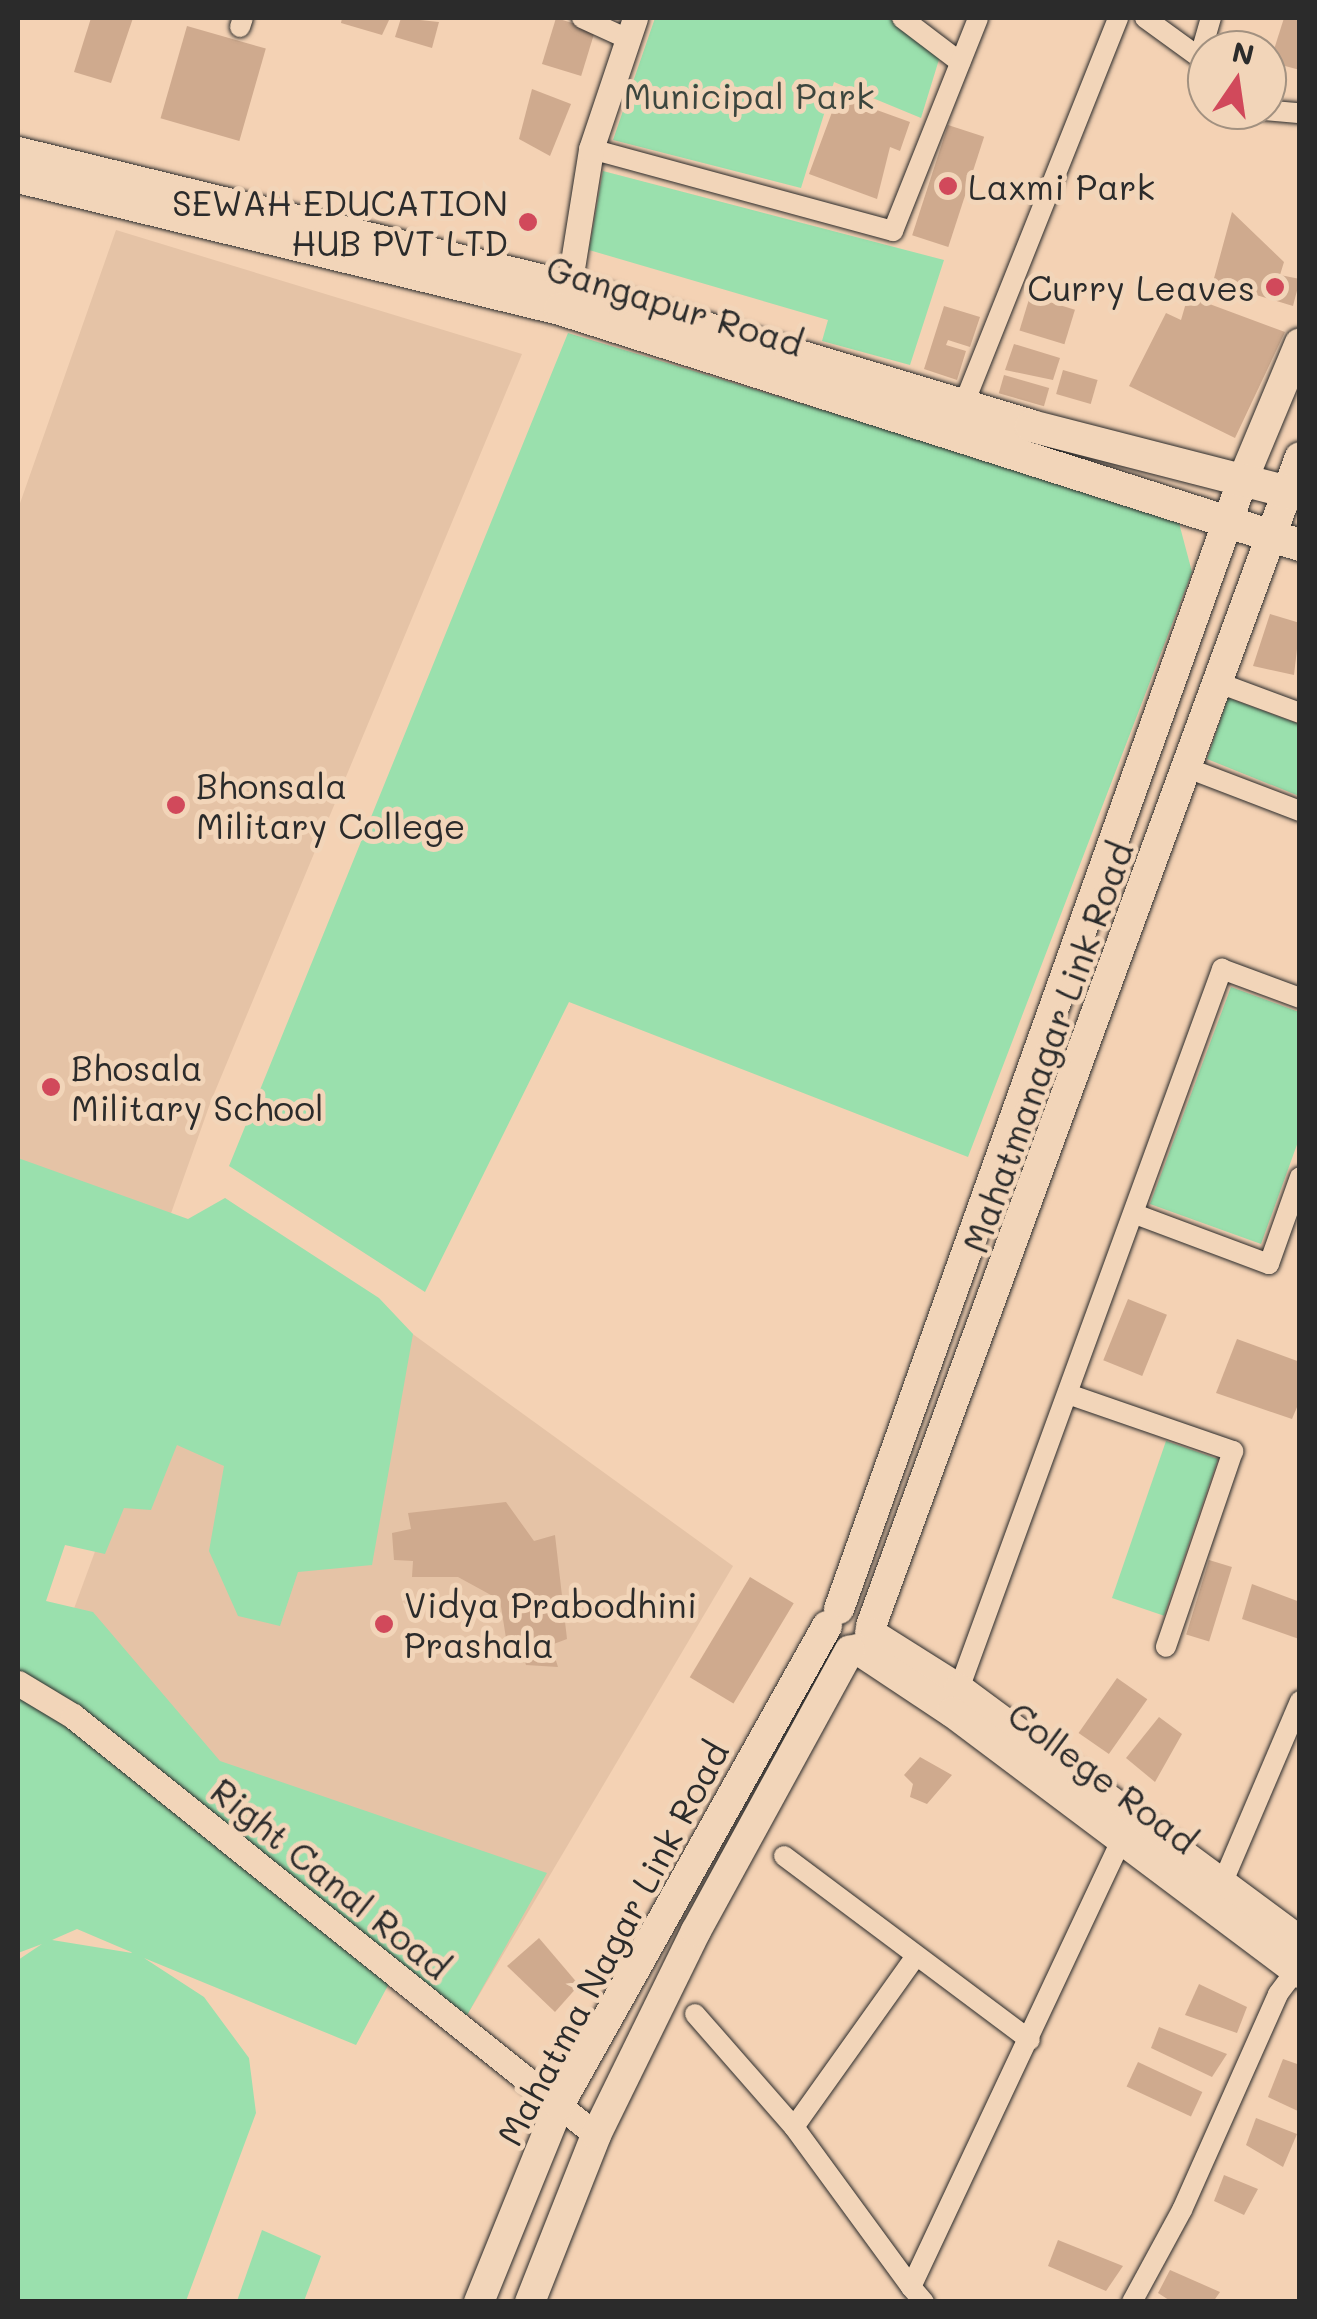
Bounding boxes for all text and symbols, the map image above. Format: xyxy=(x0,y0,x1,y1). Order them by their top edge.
north arrow xyxy=(1187,30,1287,130)
text: N xyxy=(1229,33,1258,73)
park label: Municipal Park xyxy=(623,74,875,116)
place label: Laxmi Park xyxy=(968,165,1155,207)
marker: Laxmi Park xyxy=(937,175,959,197)
place label: SEWAH EDUCATION HUB PVT LTD xyxy=(172,181,508,263)
marker: SEWAH EDUCATION HUB PVT LTD xyxy=(517,211,539,233)
street label: Gangapur Road xyxy=(542,246,808,364)
place label: Curry Leaves xyxy=(1027,266,1255,308)
marker: Curry Leaves xyxy=(1264,276,1286,298)
place label: Bhonsala Military College xyxy=(196,764,465,846)
marker: Bhonsala Military College xyxy=(165,794,187,816)
street label: Mahatmanagar Link Road xyxy=(953,836,1141,1258)
place label: Bhosala Military School xyxy=(71,1046,324,1128)
marker: Bhosala Military School xyxy=(40,1076,62,1098)
place label: Vidya Prabodhini Prashala xyxy=(404,1583,697,1665)
marker: Vidya Prabodhini Prashala xyxy=(373,1613,395,1635)
street label: College Road xyxy=(1000,1692,1206,1862)
street label: Mahatma Nagar Link Road xyxy=(487,1734,737,2152)
street label: Right Canal Road xyxy=(203,1769,459,1987)

